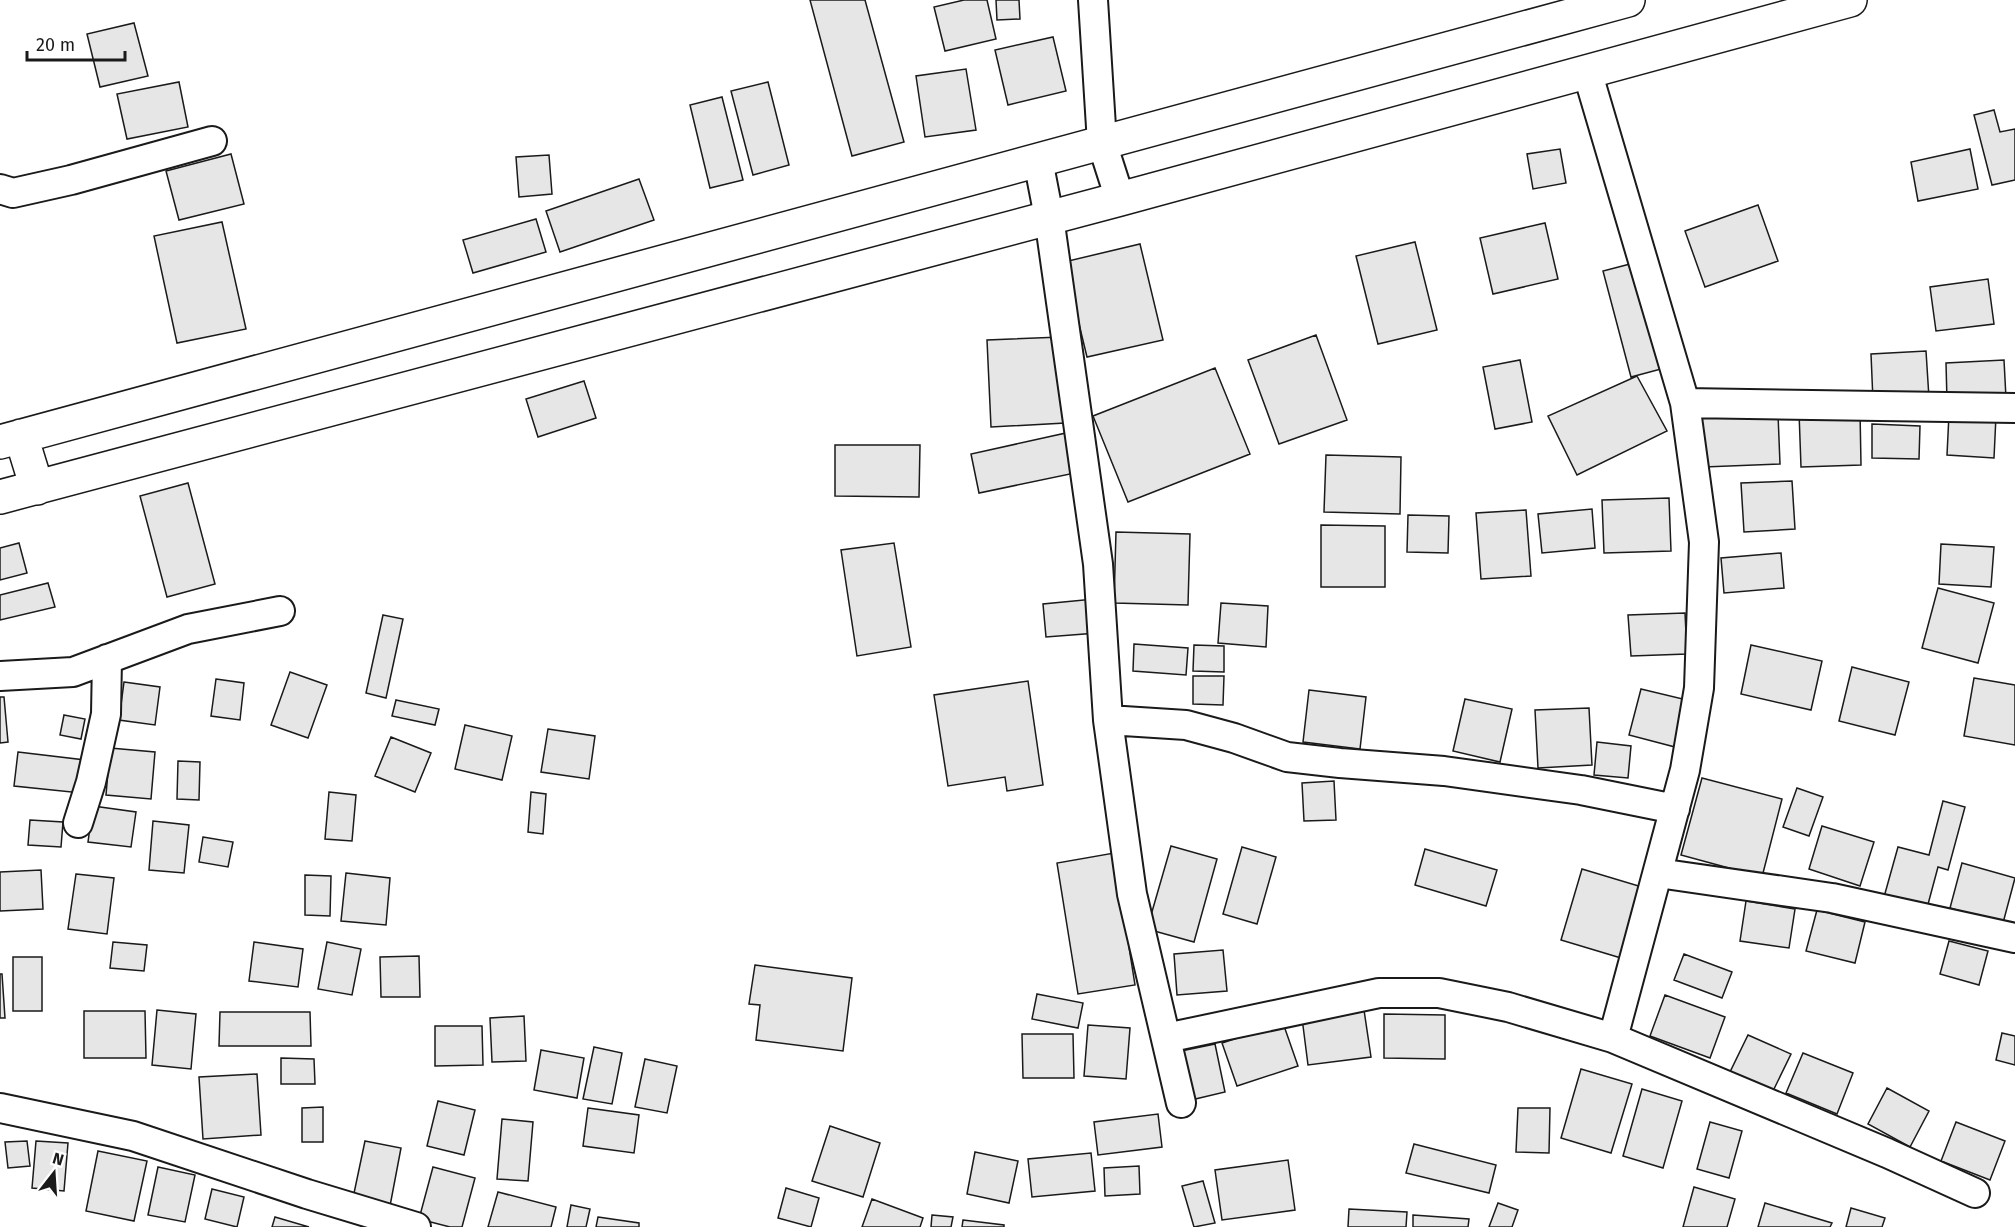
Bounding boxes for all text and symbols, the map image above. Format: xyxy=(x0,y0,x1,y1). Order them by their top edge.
scale bar xyxy=(27,24,124,62)
text: 20 m xyxy=(36,34,75,56)
north arrow xyxy=(24,1143,84,1203)
text: N xyxy=(50,1148,66,1170)

